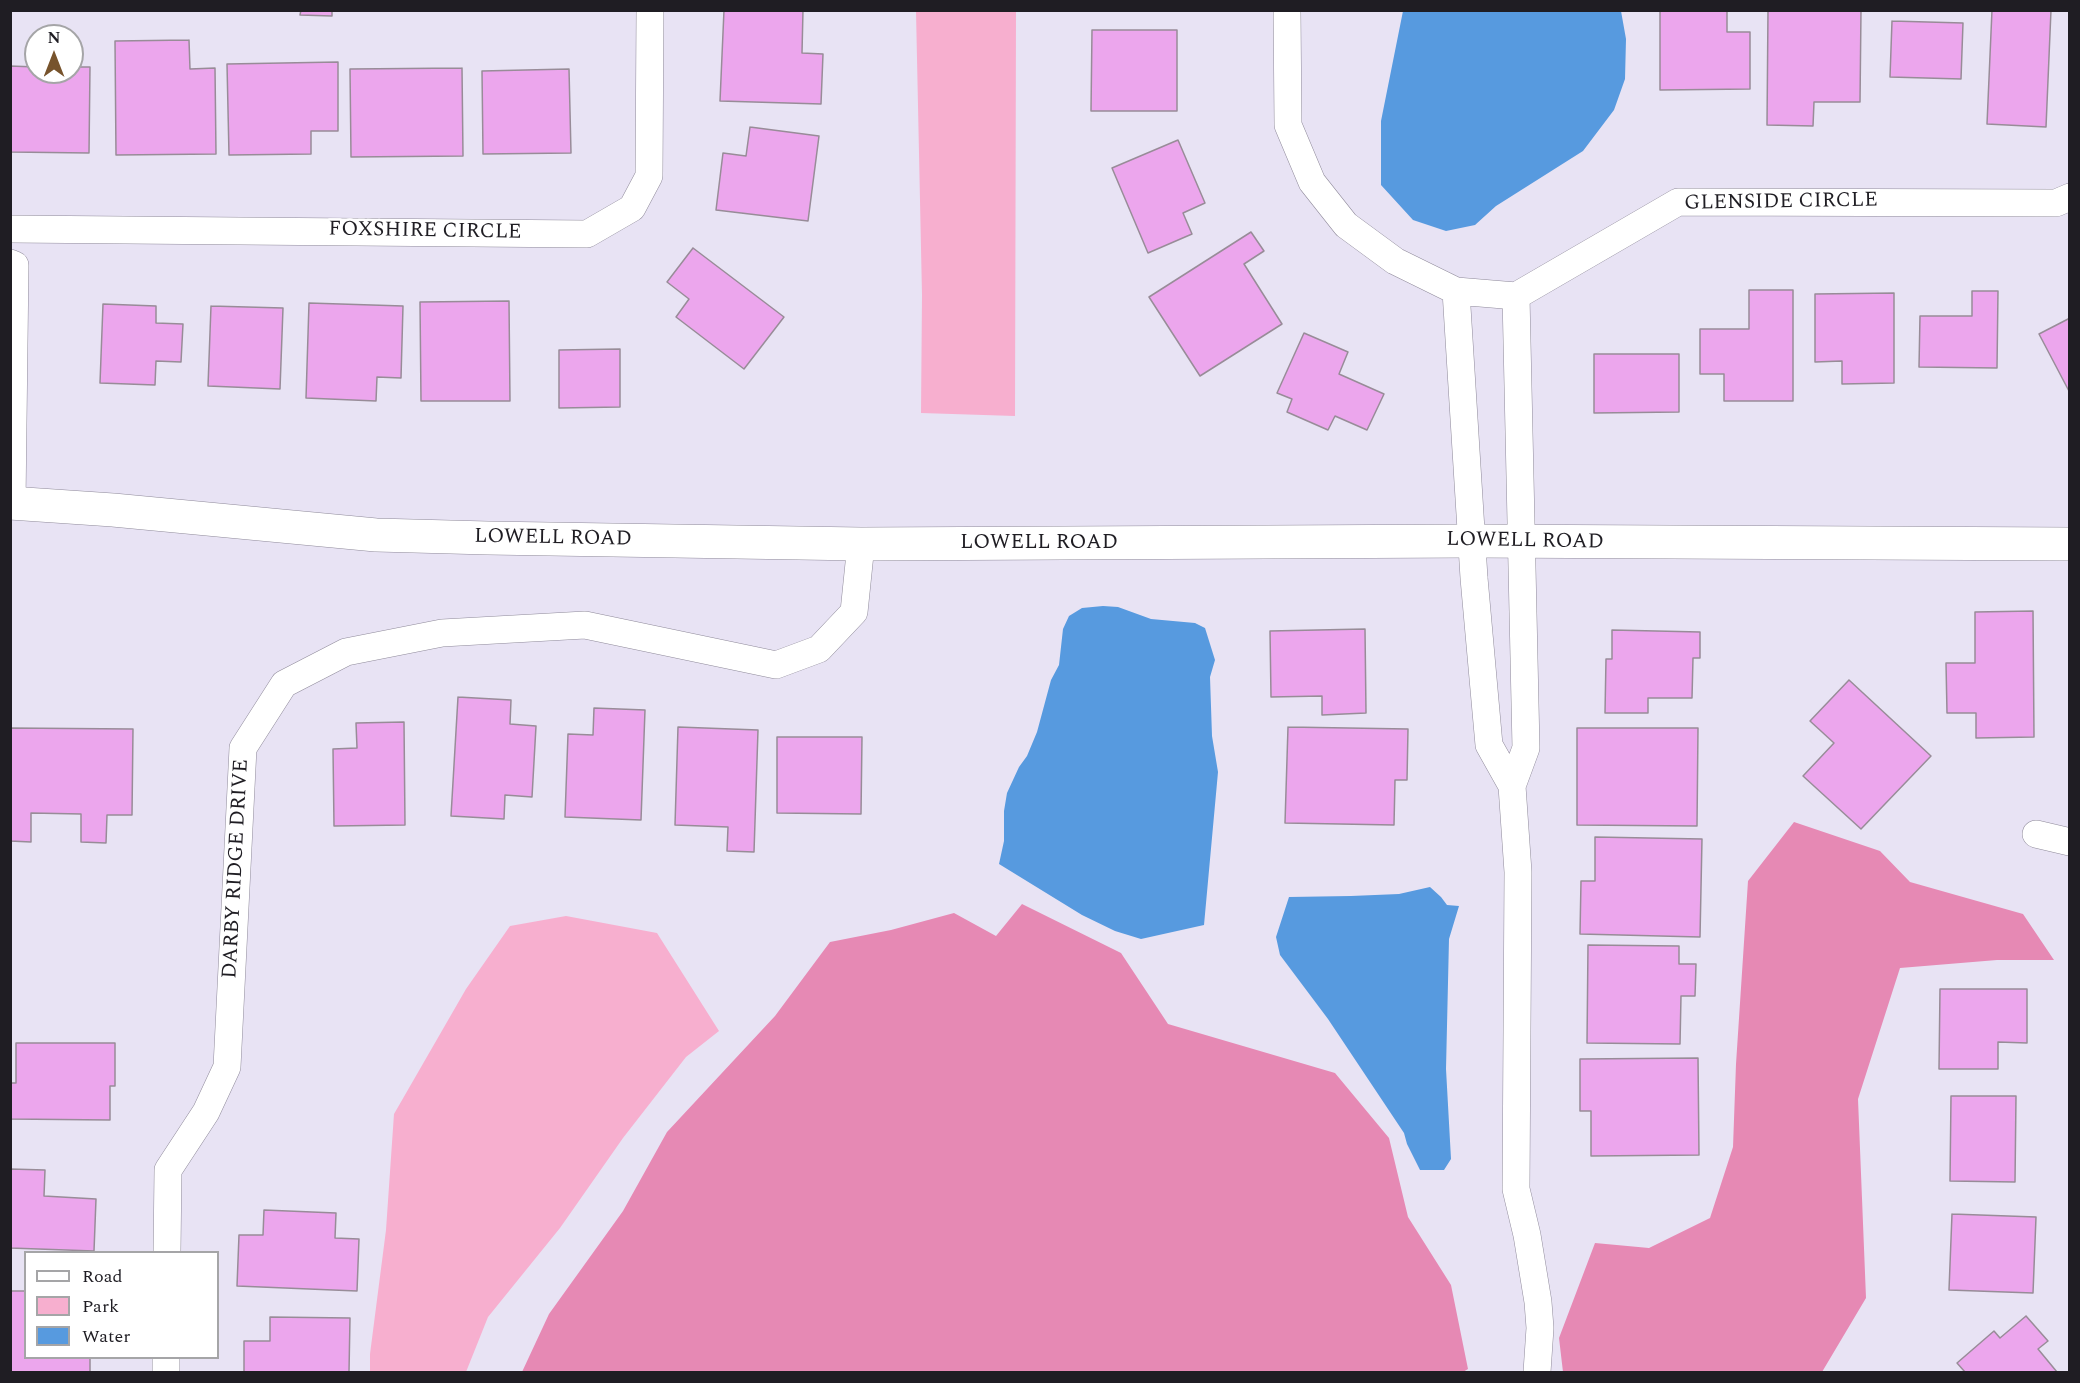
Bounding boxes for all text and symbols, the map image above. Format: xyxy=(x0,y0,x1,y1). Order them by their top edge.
north arrow xyxy=(24,24,84,84)
text: N xyxy=(47,26,61,50)
street label: GLENSIDE CIRCLE xyxy=(1684,189,1878,217)
street label: FOXSHIRE CIRCLE xyxy=(328,218,522,246)
street label: LOWELL ROAD xyxy=(474,525,632,553)
street label: LOWELL ROAD xyxy=(1446,528,1604,556)
street label: LOWELL ROAD xyxy=(960,531,1118,557)
street label: DARBY RIDGE DRIVE xyxy=(219,758,255,980)
legend xyxy=(24,1251,219,1359)
text: Road xyxy=(82,1263,123,1290)
text: Park xyxy=(82,1293,119,1320)
text: Water xyxy=(82,1323,130,1350)

